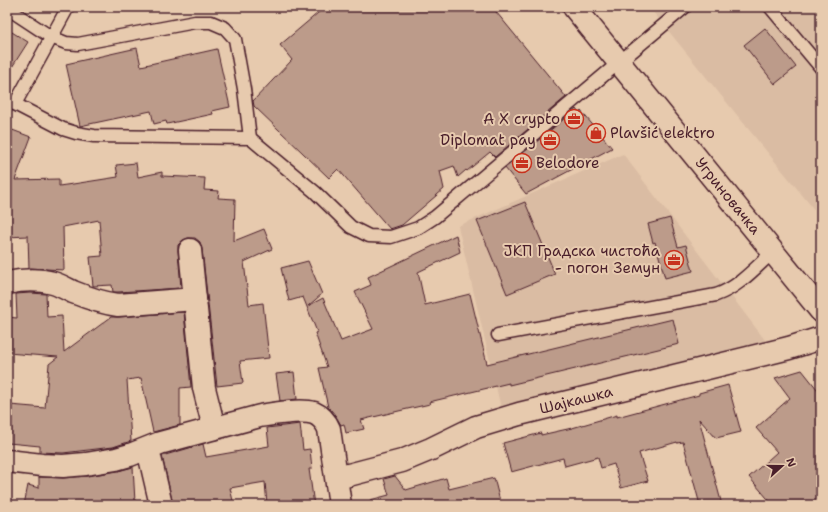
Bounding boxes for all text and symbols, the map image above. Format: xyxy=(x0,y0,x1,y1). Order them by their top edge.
office icon: A X crypto xyxy=(563,108,585,130)
place label: A X crypto xyxy=(483,109,560,129)
shop icon: Plavšić elektro xyxy=(585,122,607,144)
place label: Plavšić elektro xyxy=(610,123,715,143)
office icon: Diplomat pay xyxy=(539,129,561,151)
place label: Diplomat pay xyxy=(440,130,536,150)
office icon: Belodore xyxy=(511,152,533,174)
place label: Belodore xyxy=(536,153,599,173)
street label: Угриновачка xyxy=(691,153,766,239)
place label: ЈКП Градска чистоћа - погон Земун xyxy=(504,241,661,278)
office icon: ЈКП Градска чистоћа - погон Земун xyxy=(663,249,685,271)
street label: Шајкашка xyxy=(537,381,615,419)
north arrow xyxy=(762,446,802,486)
text: N xyxy=(782,456,800,470)

